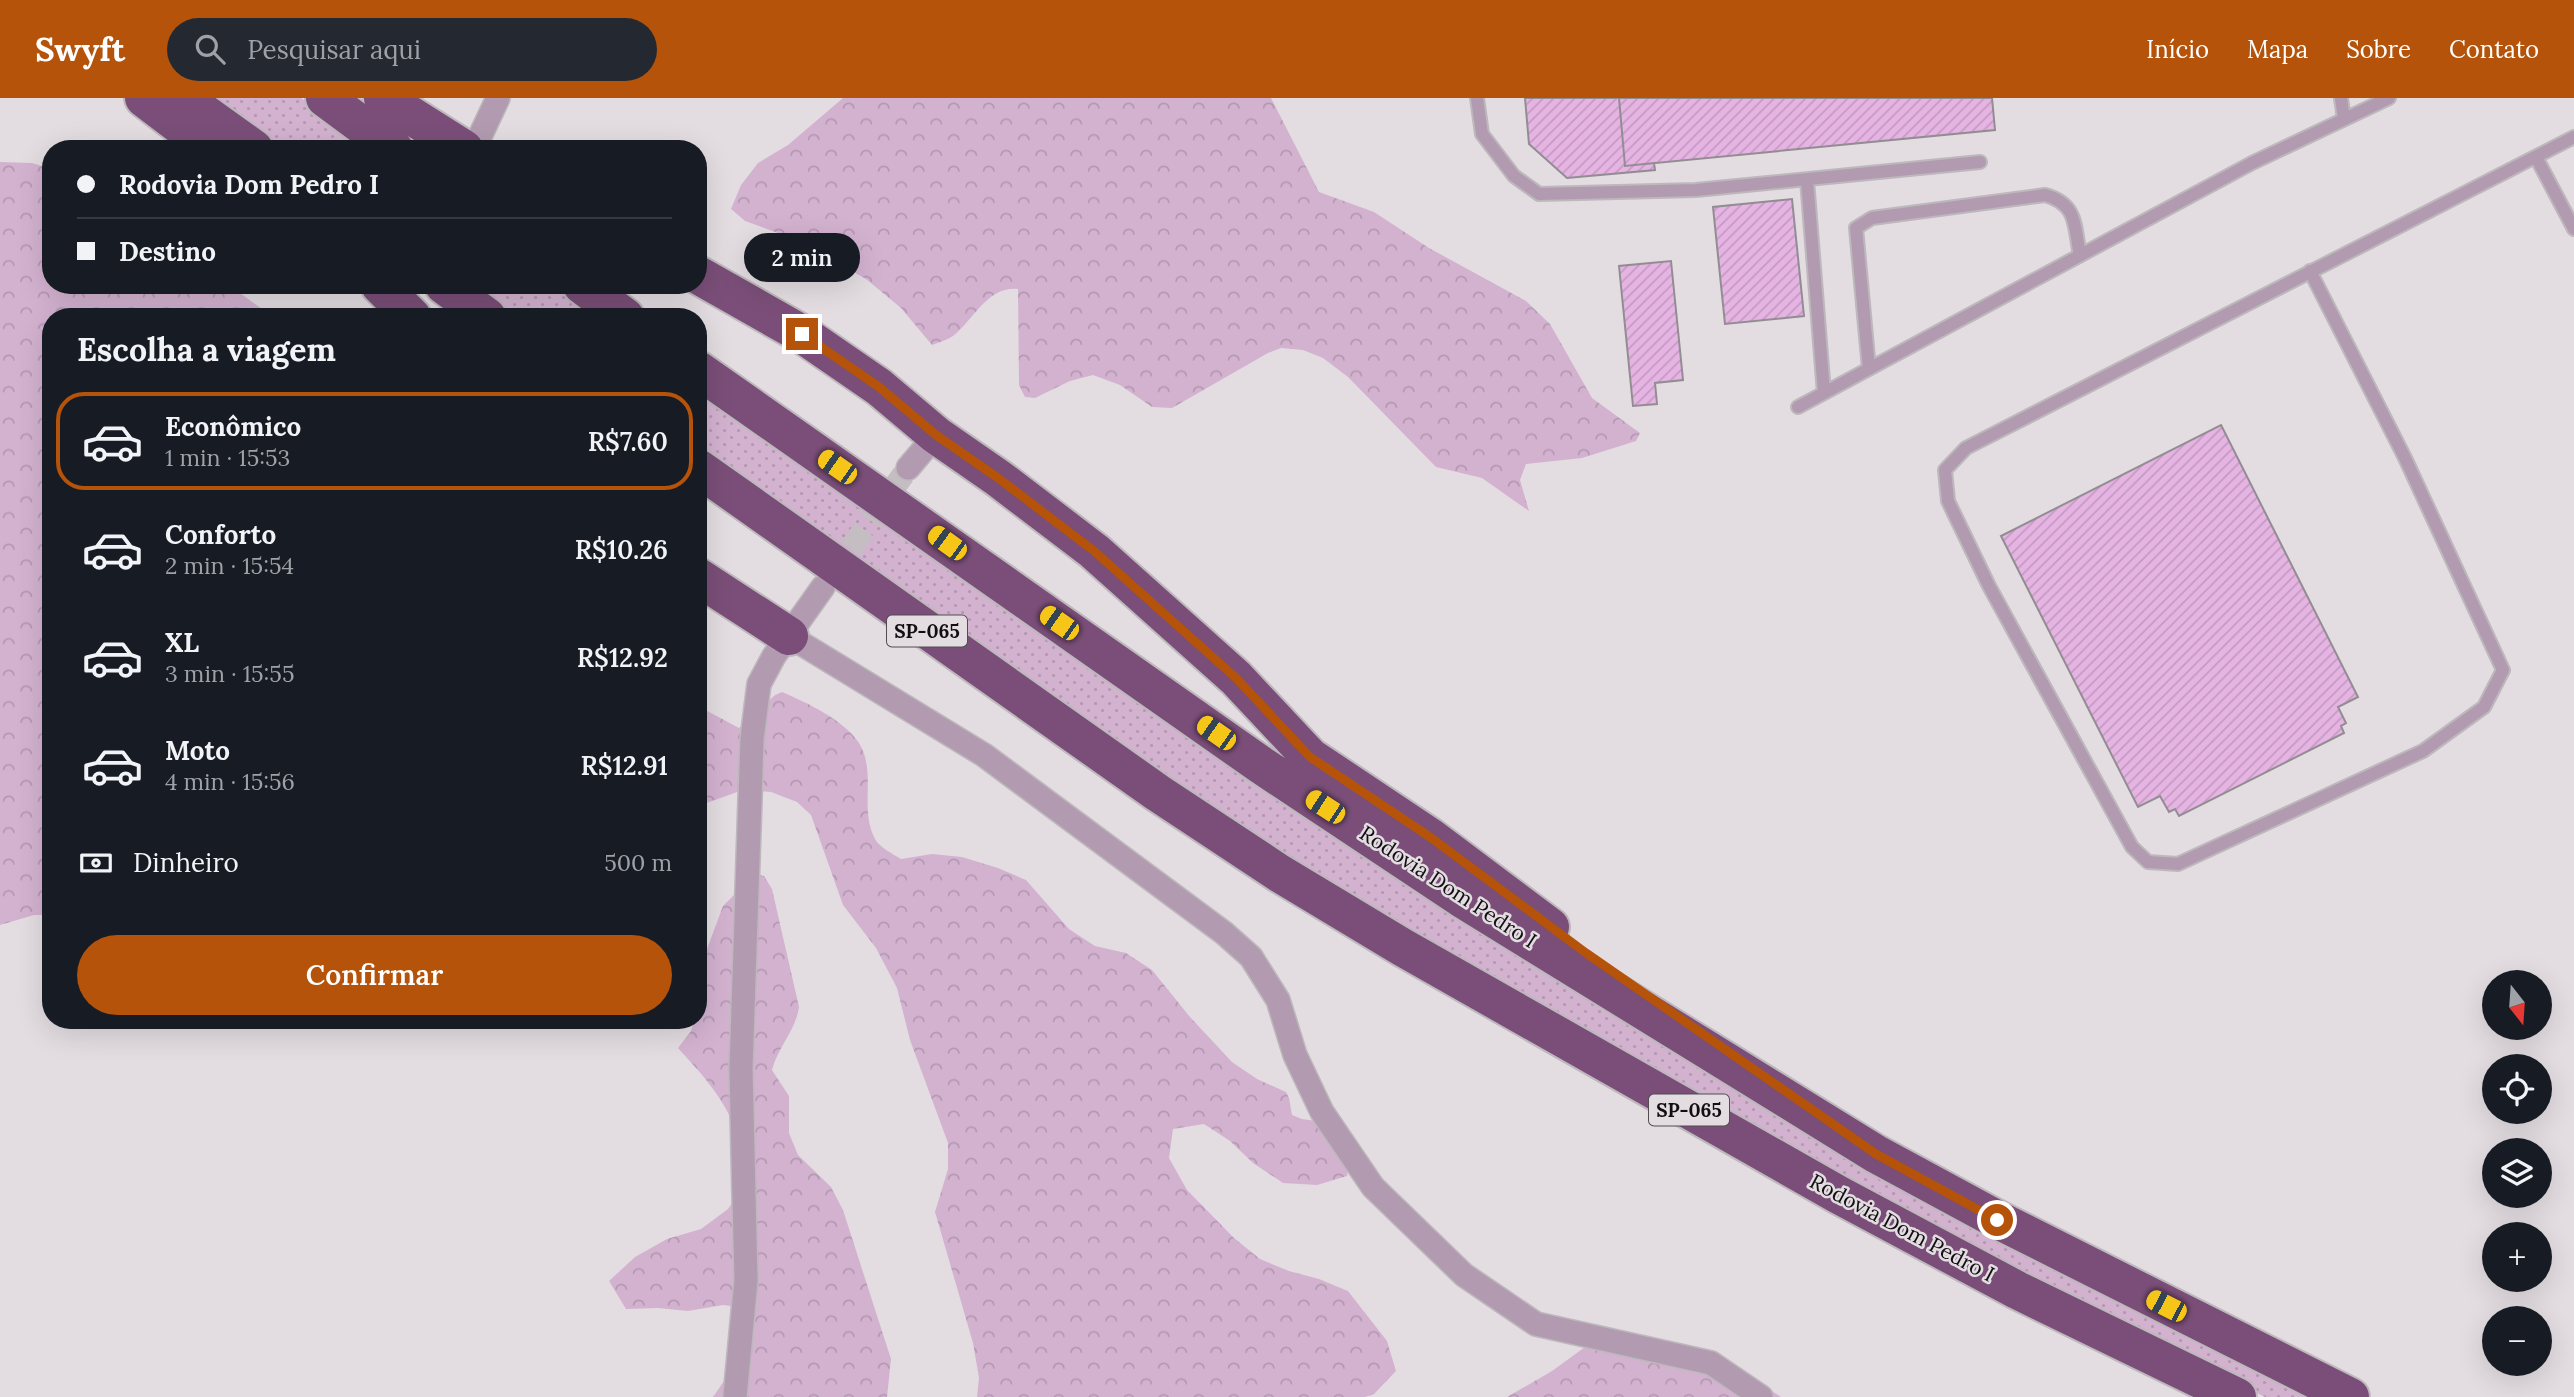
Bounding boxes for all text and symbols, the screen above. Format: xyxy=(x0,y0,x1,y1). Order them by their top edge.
search box xyxy=(167,18,657,81)
text: Swyft xyxy=(35,28,125,70)
icon: search xyxy=(191,30,229,68)
text: Pesquisar aqui xyxy=(247,33,421,66)
text: Início xyxy=(2146,34,2209,65)
text: Mapa xyxy=(2247,34,2308,65)
text: Sobre xyxy=(2346,34,2411,65)
text: Contato xyxy=(2449,34,2539,65)
text: Rodovia Dom Pedro I xyxy=(119,168,379,201)
callout: 2 min xyxy=(744,232,860,282)
text: Destino xyxy=(119,235,216,268)
text: 2 min xyxy=(772,243,832,272)
route end xyxy=(786,318,818,350)
text: Escolha a viagem xyxy=(77,329,336,370)
icon: car xyxy=(81,410,144,473)
text: Econômico xyxy=(165,410,301,443)
text: R$7.60 xyxy=(588,425,668,458)
text: 1 min · 15:53 xyxy=(165,443,290,472)
car xyxy=(814,446,861,488)
icon: car xyxy=(81,518,144,581)
text: Conforto xyxy=(165,518,276,551)
car xyxy=(924,522,971,564)
text: R$10.26 xyxy=(575,533,668,566)
text: 2 min · 15:54 xyxy=(165,551,294,580)
car xyxy=(1036,602,1083,644)
road number: SP-065 xyxy=(887,616,967,646)
icon: car xyxy=(81,626,144,689)
text: XL xyxy=(165,626,199,659)
text: R$12.92 xyxy=(577,641,668,674)
text: 3 min · 15:55 xyxy=(165,659,294,688)
car xyxy=(1193,712,1240,754)
icon: car xyxy=(81,734,144,797)
text: Moto xyxy=(165,734,230,767)
text: R$12.91 xyxy=(580,749,668,782)
text: 4 min · 15:56 xyxy=(165,767,295,796)
car xyxy=(1302,787,1349,827)
street label: Rodovia Dom Pedro I xyxy=(1355,819,1542,954)
icon: cash xyxy=(77,844,115,882)
text: Dinheiro xyxy=(133,846,239,879)
text: 500 m xyxy=(604,848,672,877)
button: Confirmar xyxy=(77,935,672,1015)
north arrow xyxy=(2482,970,2552,1040)
map controls xyxy=(2482,970,2552,1376)
button: locate xyxy=(2482,1054,2552,1124)
road number: SP-065 xyxy=(1649,1094,1729,1126)
button: layers xyxy=(2482,1138,2552,1208)
street label: Rodovia Dom Pedro I xyxy=(1805,1167,1999,1288)
route start xyxy=(1981,1204,2013,1236)
button: + xyxy=(2482,1222,2552,1292)
car xyxy=(2143,1287,2190,1325)
button: − xyxy=(2482,1306,2552,1376)

